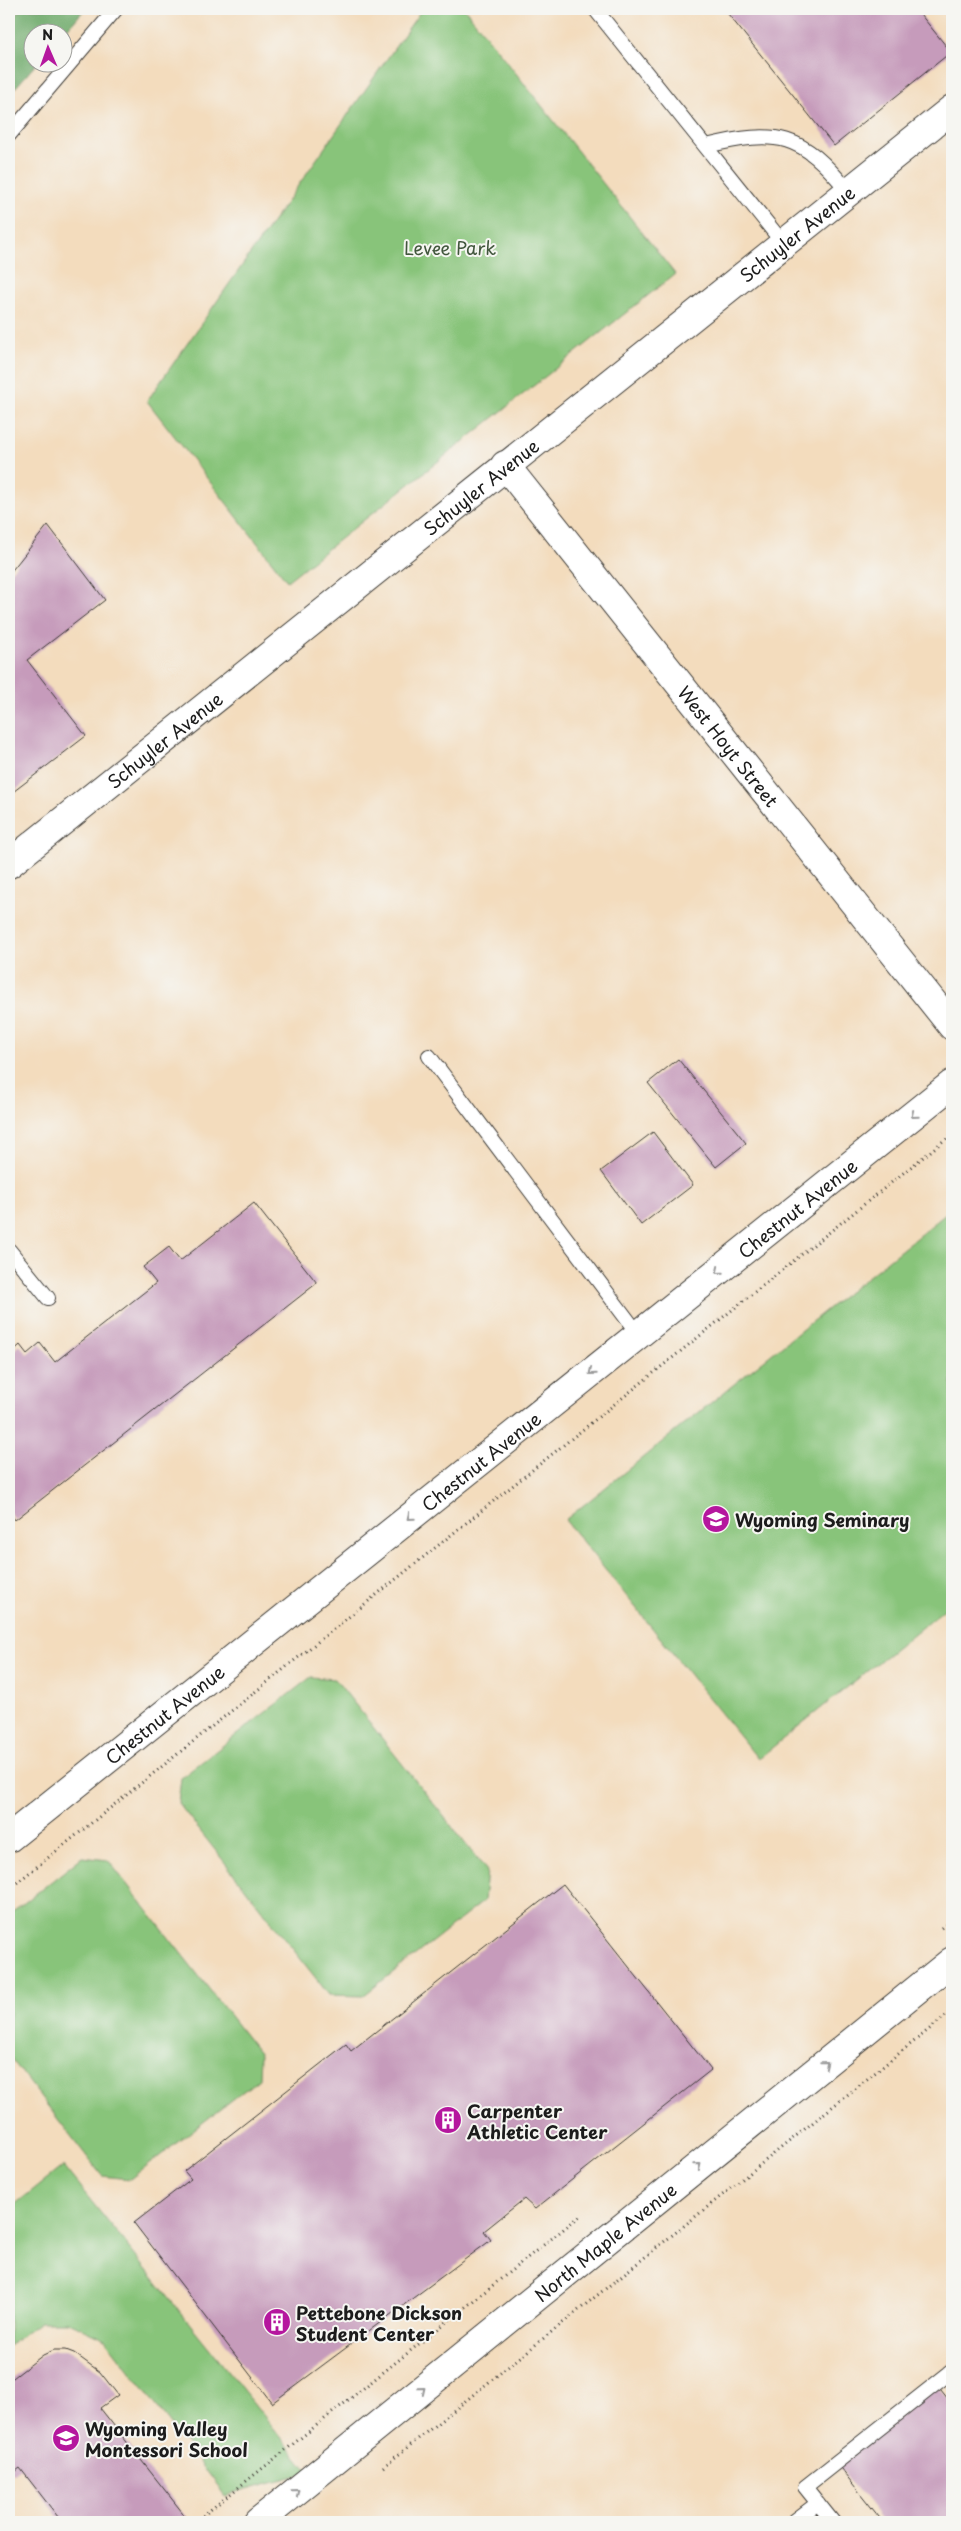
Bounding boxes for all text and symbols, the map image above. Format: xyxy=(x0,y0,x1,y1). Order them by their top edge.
north arrow xyxy=(22,22,72,72)
text: N xyxy=(42,24,53,45)
street label: Schuyler Avenue xyxy=(733,179,860,288)
park label: Levee Park xyxy=(404,234,496,261)
street label: Schuyler Avenue xyxy=(417,432,544,541)
street label: West Hoyt Street xyxy=(672,679,786,812)
street label: Schuyler Avenue xyxy=(101,685,228,794)
one-way arrow xyxy=(911,1109,920,1117)
street label: Chestnut Avenue xyxy=(732,1152,863,1264)
one-way arrow xyxy=(716,1265,725,1273)
one-way arrow xyxy=(589,1367,598,1375)
street label: Chestnut Avenue xyxy=(415,1405,546,1517)
school or university icon: Wyoming Seminary xyxy=(701,1504,731,1534)
place label: Wyoming Seminary xyxy=(735,1506,909,1533)
one-way arrow xyxy=(407,1512,416,1520)
street label: Chestnut Avenue xyxy=(99,1658,230,1770)
one-way arrow xyxy=(819,2062,828,2070)
place label: Carpenter Athletic Center xyxy=(466,2097,608,2145)
building icon: Carpenter Athletic Center xyxy=(433,2105,463,2135)
one-way arrow xyxy=(693,2163,702,2172)
street label: North Maple Avenue xyxy=(528,2176,682,2307)
place label: Pettebone Dickson Student Center xyxy=(296,2299,462,2347)
building icon: Pettebone Dickson Student Center xyxy=(262,2307,292,2337)
one-way arrow xyxy=(416,2387,425,2395)
place label: Wyoming Valley Montessori School xyxy=(85,2415,248,2463)
school or university icon: Wyoming Valley Montessori School xyxy=(51,2423,81,2453)
one-way arrow xyxy=(290,2489,299,2497)

